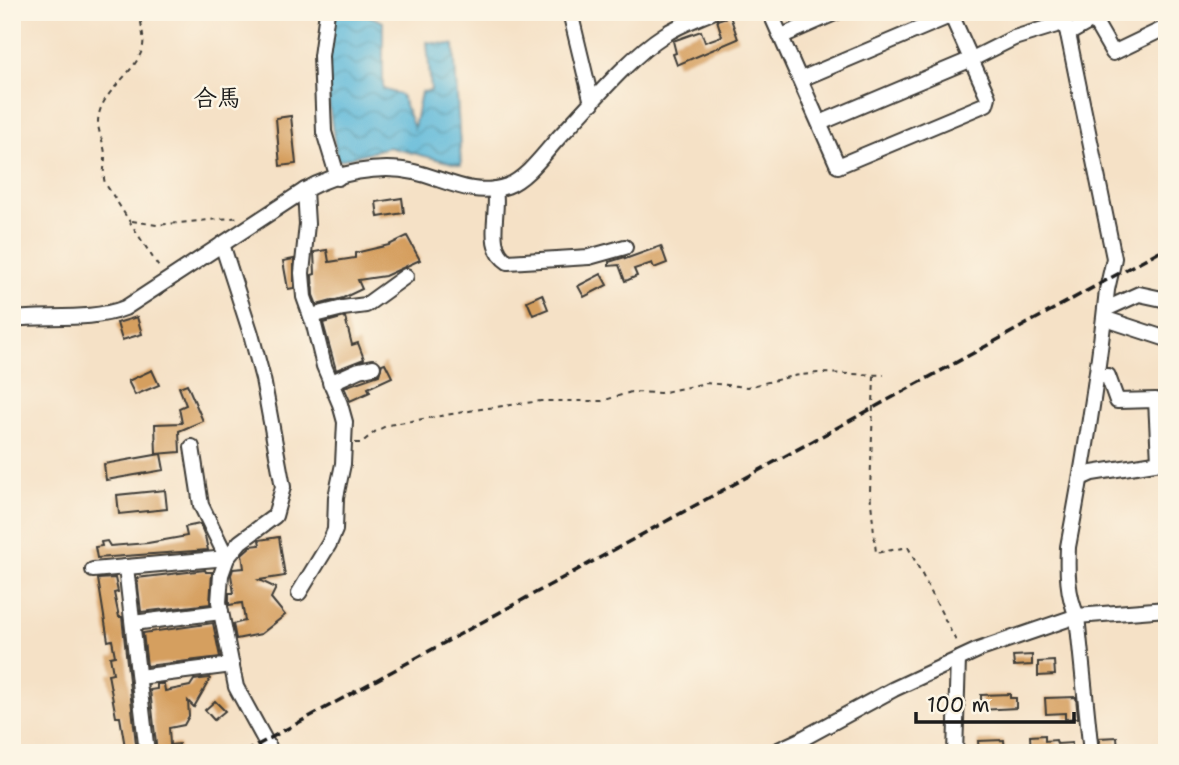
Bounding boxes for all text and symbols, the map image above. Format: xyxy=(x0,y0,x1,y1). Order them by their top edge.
district label: 合馬 xyxy=(193,82,241,114)
scale bar xyxy=(916,681,1074,725)
text: 100 m xyxy=(927,691,990,719)

